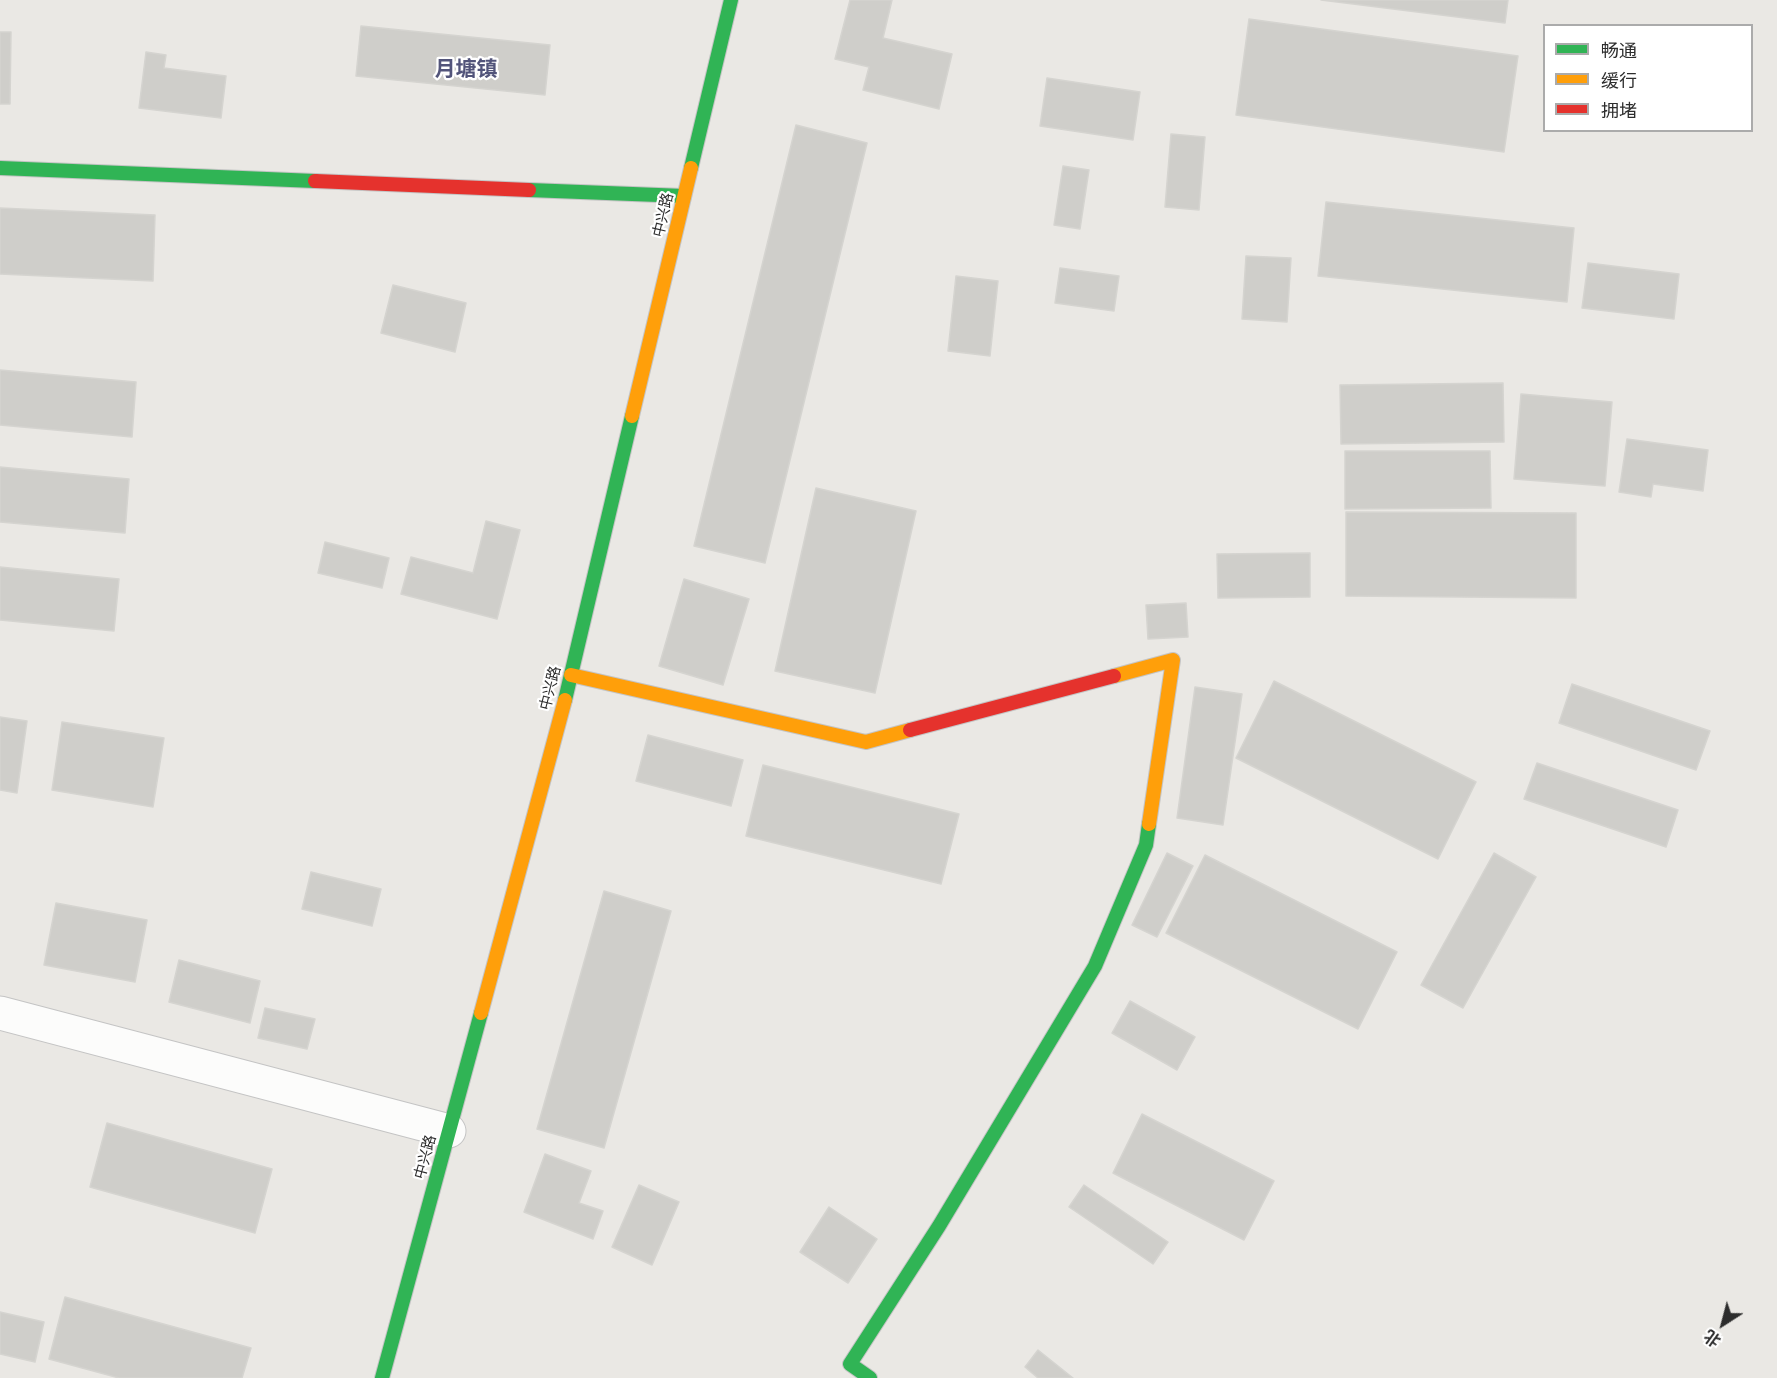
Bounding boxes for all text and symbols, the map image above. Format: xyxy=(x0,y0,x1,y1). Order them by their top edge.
legend xyxy=(1543,24,1753,132)
text: 畅通 xyxy=(1601,39,1637,61)
district label: 月塘镇 xyxy=(435,56,497,82)
text: 缓行 xyxy=(1601,69,1637,91)
text: 拥堵 xyxy=(1601,99,1637,121)
street label: 中兴路 xyxy=(649,191,677,239)
street label: 中兴路 xyxy=(536,664,564,712)
street label: 中兴路 xyxy=(410,1133,440,1181)
north arrow xyxy=(1693,1294,1753,1354)
text: 北 xyxy=(1700,1327,1724,1351)

